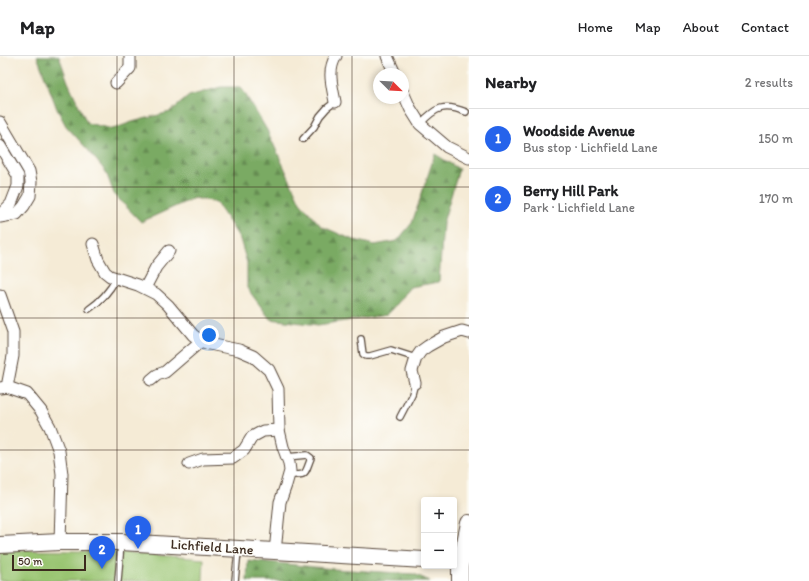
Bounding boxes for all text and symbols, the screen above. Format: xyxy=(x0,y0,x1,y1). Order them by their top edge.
text: Map xyxy=(20,16,55,39)
text: Home xyxy=(578,19,613,36)
text: Map xyxy=(635,19,661,36)
text: About xyxy=(683,19,719,36)
text: Contact xyxy=(741,19,789,36)
north arrow xyxy=(373,68,409,104)
text: Nearby xyxy=(485,72,537,92)
text: 2 results xyxy=(745,75,793,90)
text: Woodside Avenue xyxy=(523,122,635,140)
text: 1 xyxy=(495,131,501,146)
text: 150 m xyxy=(758,131,793,146)
text: Bus stop · Lichfield Lane xyxy=(523,140,658,155)
text: Berry Hill Park xyxy=(523,182,618,200)
text: 2 xyxy=(495,191,501,206)
text: 170 m xyxy=(759,191,793,206)
text: Park · Lichfield Lane xyxy=(523,200,635,215)
your location xyxy=(199,325,219,345)
map controls xyxy=(421,497,457,569)
button: + xyxy=(421,497,457,533)
pin: 1 xyxy=(125,516,151,549)
button: − xyxy=(421,533,457,569)
pin: 2 xyxy=(89,536,115,569)
street label: Lichfield Lane xyxy=(170,536,254,558)
scale bar xyxy=(12,553,86,572)
text: 50 m xyxy=(18,555,42,568)

